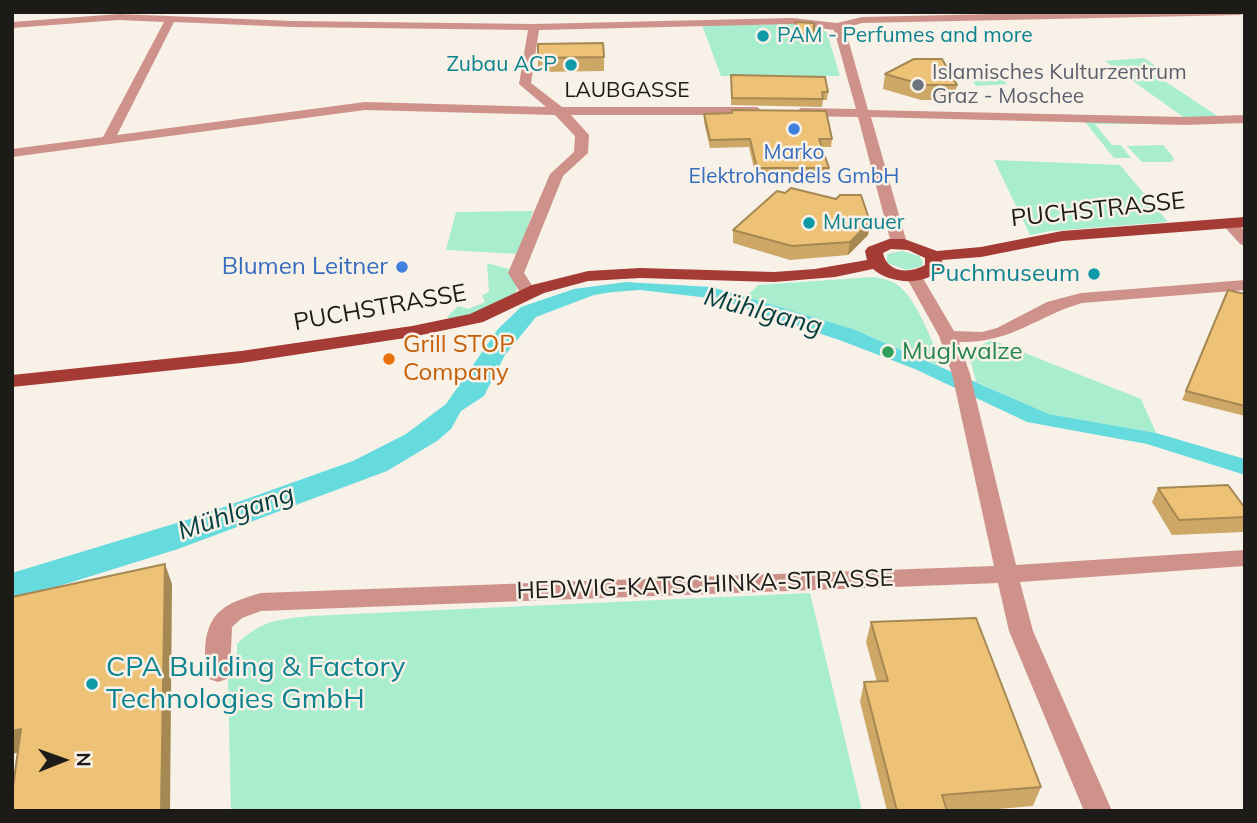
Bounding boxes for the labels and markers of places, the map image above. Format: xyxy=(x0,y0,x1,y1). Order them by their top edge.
place label: PAM - Perfumes and more xyxy=(777,23,1033,49)
marker: PAM - Perfumes and more xyxy=(755,28,771,44)
place label: Zubau ACP xyxy=(447,52,557,78)
marker: Zubau ACP xyxy=(563,57,579,73)
place label: Islamisches Kulturzentrum Graz - Moschee xyxy=(932,60,1187,110)
marker: Islamisches Kulturzentrum Graz - Moschee xyxy=(910,77,926,93)
marker: Marko Elektrohandels GmbH xyxy=(786,121,802,137)
place label: Marko Elektrohandels GmbH xyxy=(689,140,899,190)
place label: Murauer xyxy=(823,210,904,236)
marker: Murauer xyxy=(801,215,817,231)
place label: Blumen Leitner xyxy=(222,253,388,281)
marker: Blumen Leitner xyxy=(394,259,410,275)
place label: Puchmuseum xyxy=(930,260,1080,288)
marker: Puchmuseum xyxy=(1086,266,1102,282)
place label: Grill STOP Company xyxy=(403,331,515,387)
place label: Muglwalze xyxy=(902,338,1023,366)
marker: Muglwalze xyxy=(880,344,896,360)
marker: Grill STOP Company xyxy=(381,351,397,367)
place label: CPA Building & Factory Technologies GmbH xyxy=(106,651,405,717)
marker: CPA Building & Factory Technologies GmbH xyxy=(84,676,100,692)

